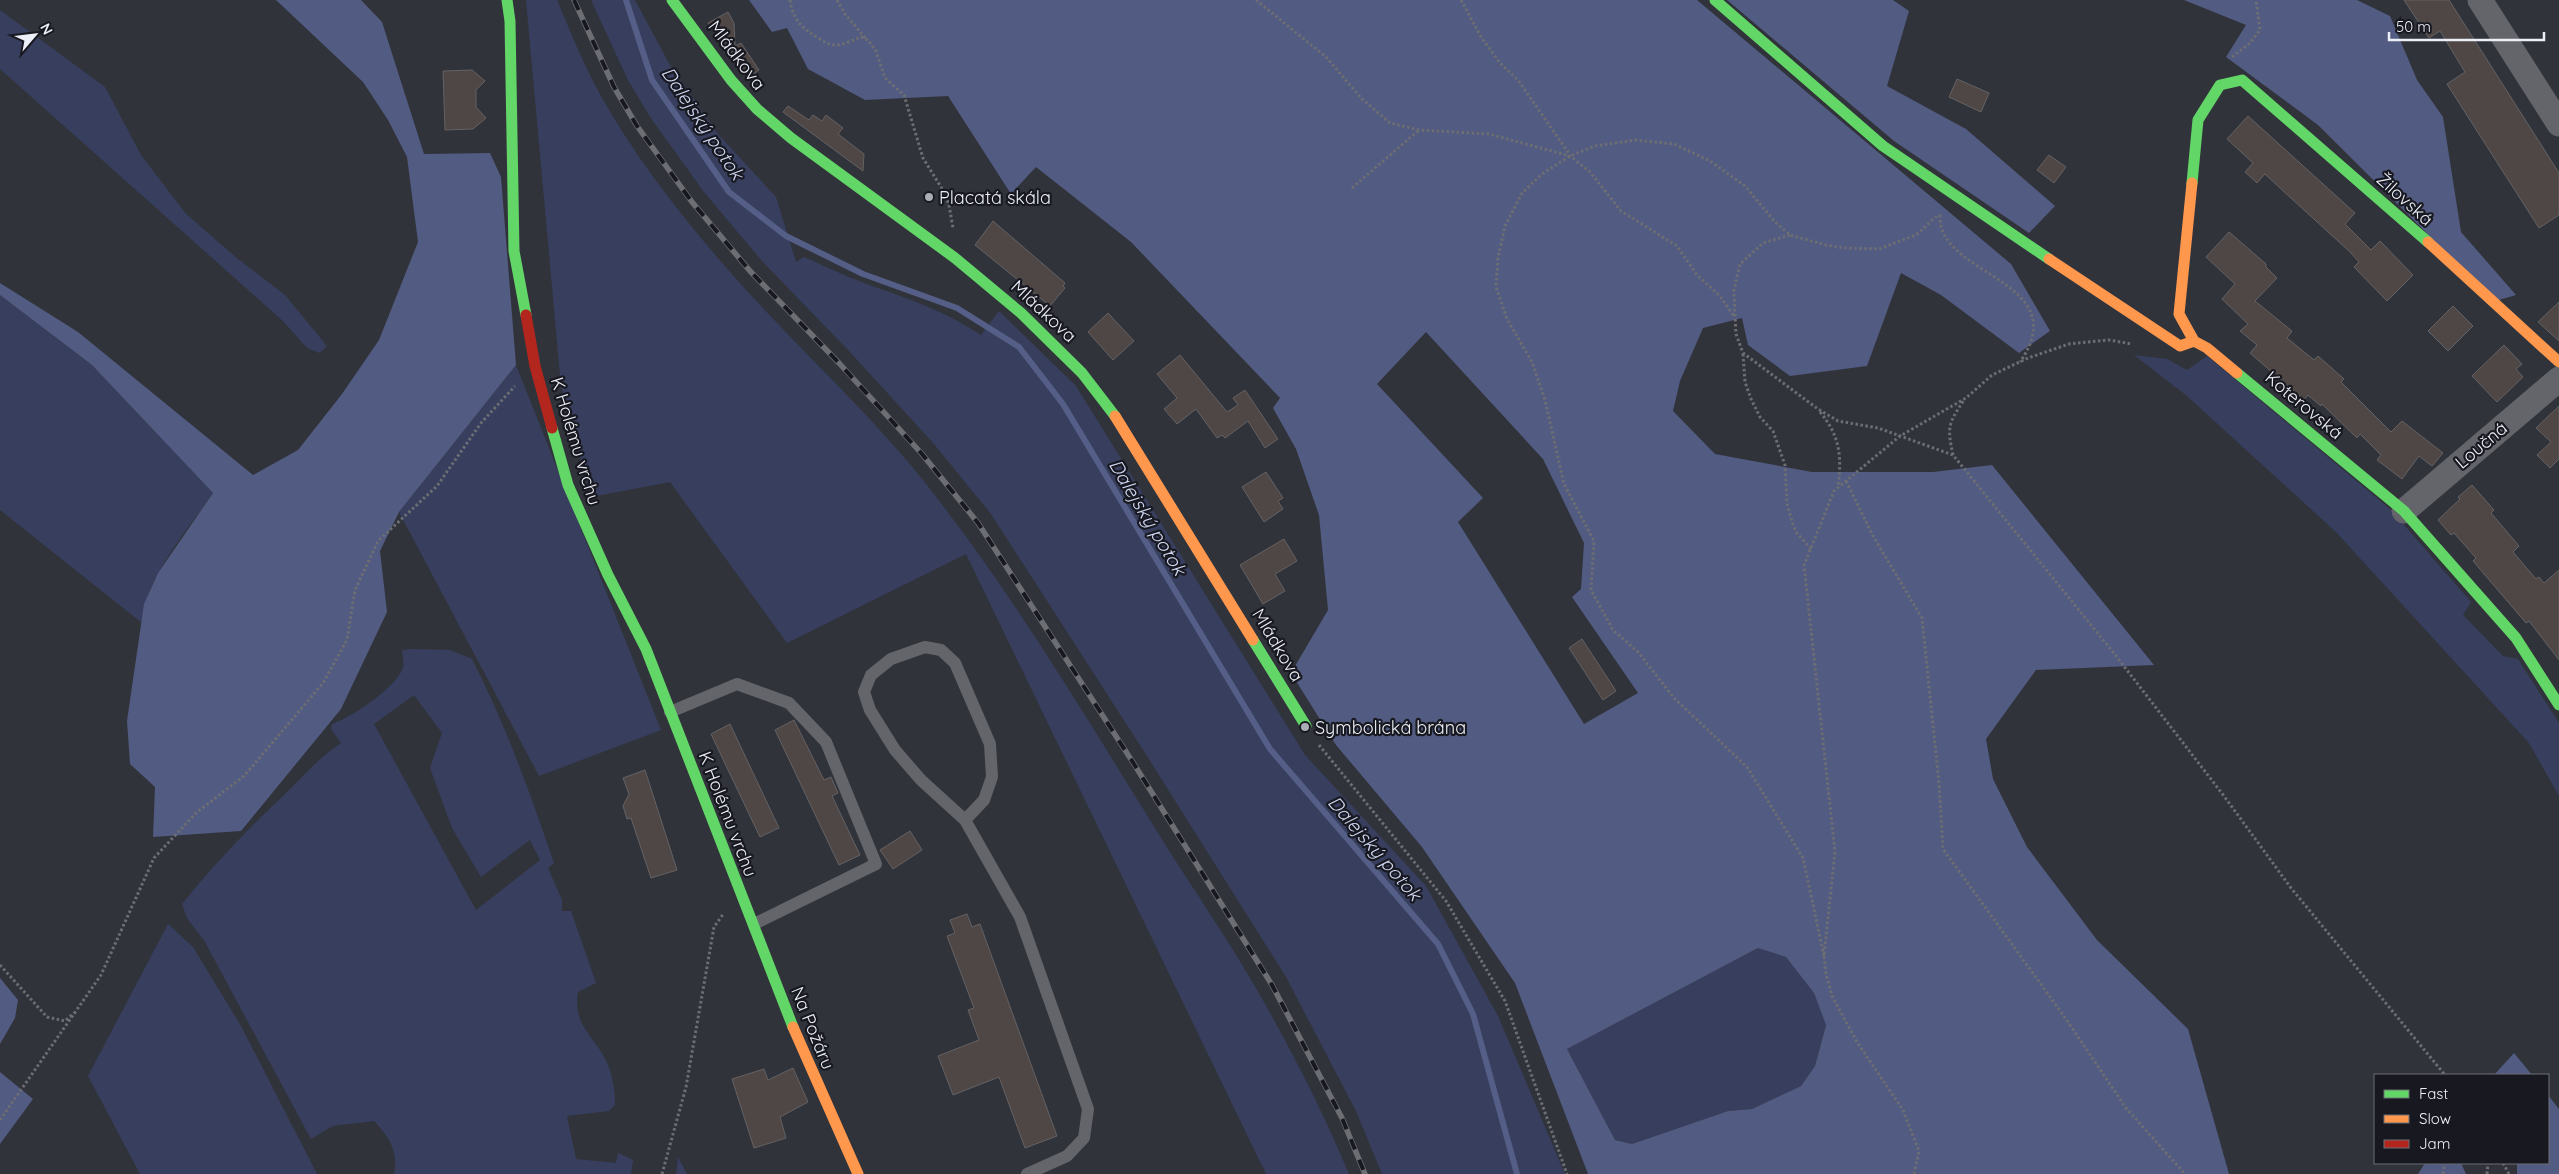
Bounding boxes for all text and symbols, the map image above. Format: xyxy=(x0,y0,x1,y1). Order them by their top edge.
north arrow xyxy=(10,10,60,60)
scale bar xyxy=(2389,10,2544,42)
street label: Mládkova xyxy=(703,16,771,94)
text: 50 m xyxy=(2396,17,2431,36)
text: N xyxy=(36,20,57,38)
water label: Dalejský potok xyxy=(656,62,751,186)
street label: Žilovská xyxy=(2372,168,2438,230)
place label: Placatá skála xyxy=(939,186,1051,209)
marker: Placatá skála xyxy=(923,191,935,203)
street label: Mládkova xyxy=(1006,275,1082,347)
street label: Koterovská xyxy=(2260,366,2348,444)
street label: K Holému vrchu xyxy=(546,374,606,508)
street label: Loučná xyxy=(2450,416,2512,474)
water label: Dalejský potok xyxy=(1104,455,1193,581)
street label: Mládkova xyxy=(1247,604,1309,686)
place label: Symbolická brána xyxy=(1315,716,1466,739)
marker: Symbolická brána xyxy=(1299,721,1311,733)
street label: K Holému vrchu xyxy=(694,748,762,880)
water label: Dalejský potok xyxy=(1323,791,1428,907)
street label: Na Požáru xyxy=(786,983,840,1073)
legend xyxy=(2374,1074,2549,1164)
text: Fast xyxy=(2419,1084,2448,1103)
text: Slow xyxy=(2419,1109,2451,1128)
text: Jam xyxy=(2419,1134,2450,1153)

